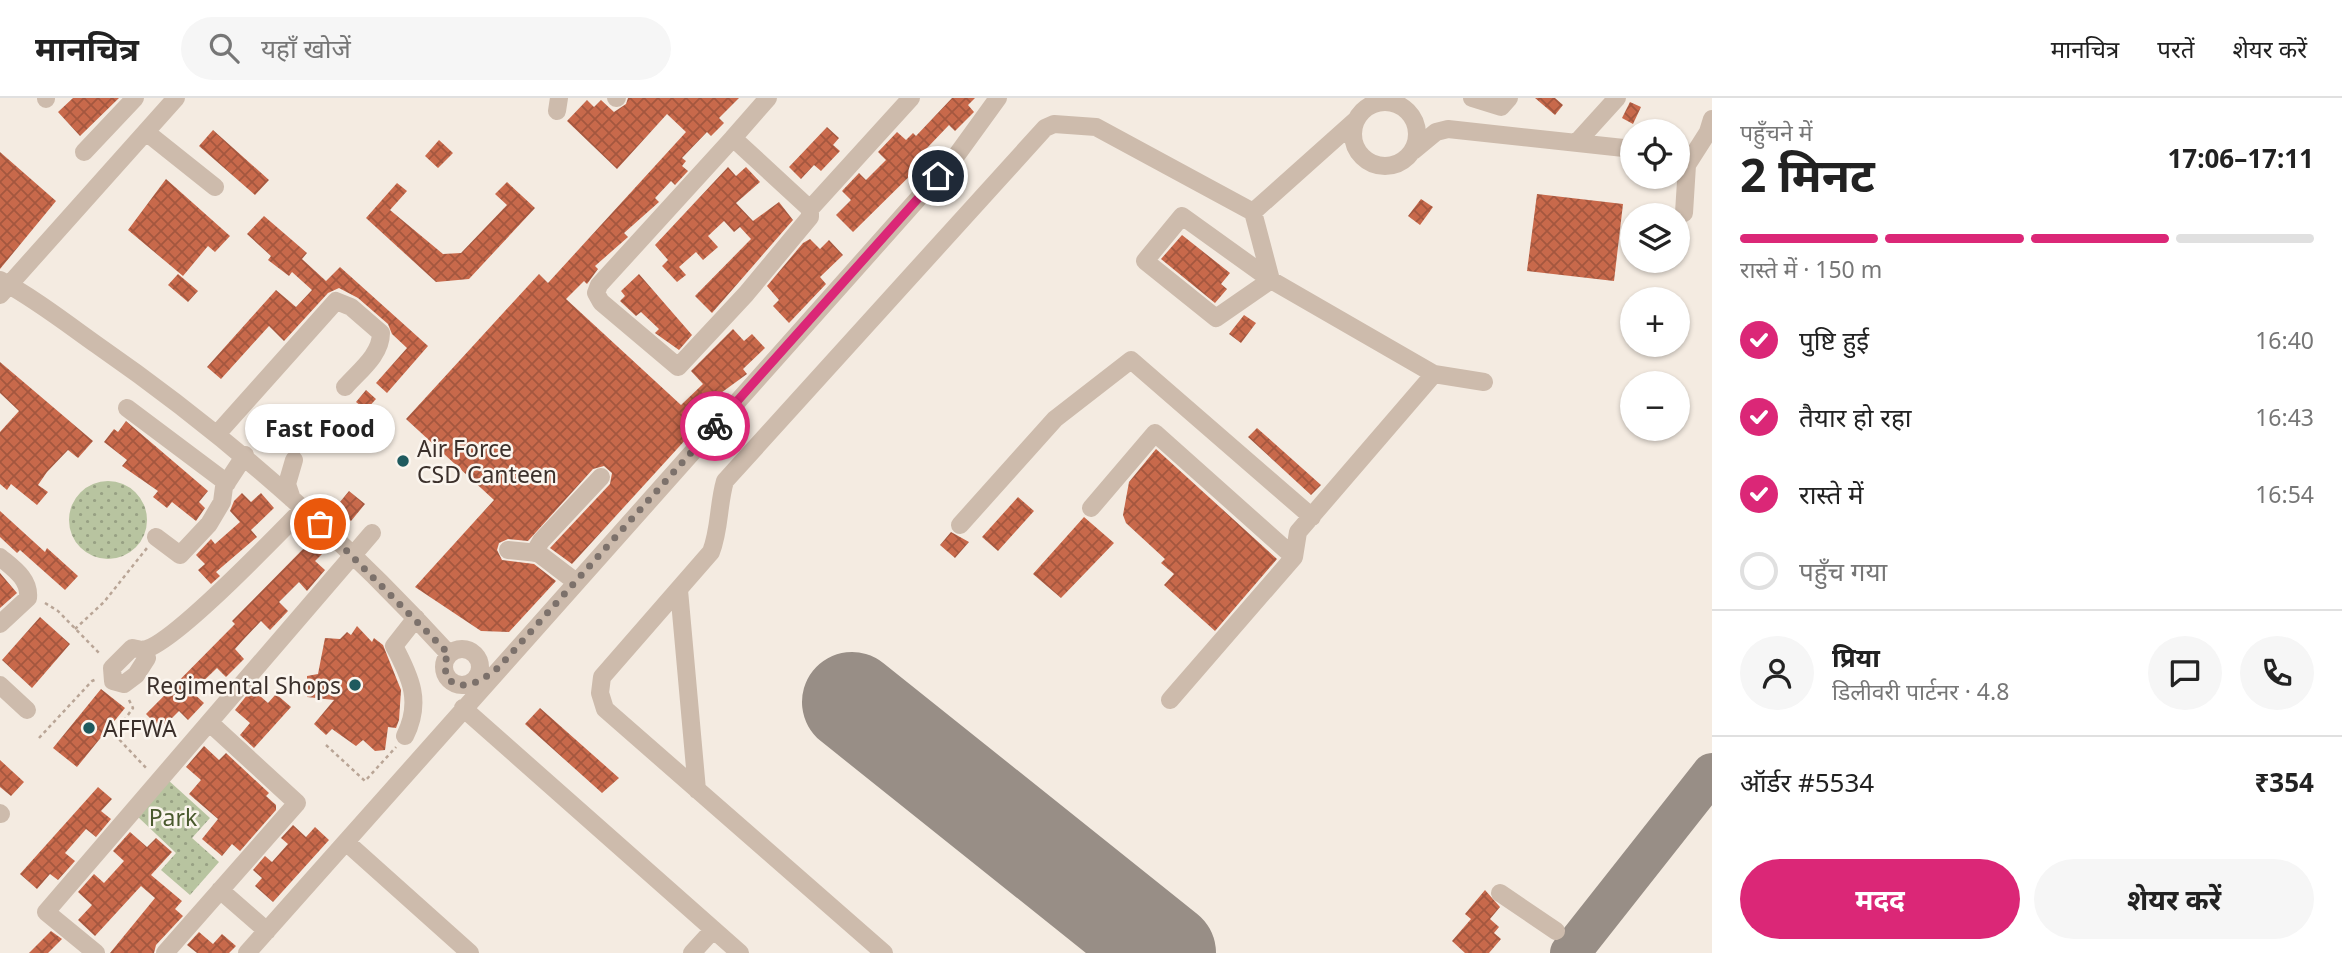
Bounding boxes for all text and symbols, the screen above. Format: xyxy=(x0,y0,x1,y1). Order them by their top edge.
search box xyxy=(181,17,671,80)
text: मानचित्र xyxy=(35,26,139,71)
icon: search xyxy=(205,29,243,67)
text: यहाँ खोजें xyxy=(261,30,351,66)
text: मानचित्र xyxy=(2051,32,2119,65)
text: परतें xyxy=(2157,32,2194,65)
text: शेयर करें xyxy=(2232,32,2307,65)
text: पहुँचने में xyxy=(1740,116,1812,148)
map controls xyxy=(1620,119,1690,441)
button: locate xyxy=(1620,119,1690,189)
text: 17:06–17:11 xyxy=(2167,140,2314,176)
text: 2 मिनट xyxy=(1740,143,1875,205)
pin xyxy=(908,146,968,206)
icon: home xyxy=(919,157,957,195)
button: layers xyxy=(1620,203,1690,273)
text: रास्ते में · 150 m xyxy=(1740,253,1882,285)
button: + xyxy=(1620,287,1690,357)
icon: check xyxy=(1740,321,1778,359)
text: पुष्टि हुई xyxy=(1799,322,1869,358)
text: 16:40 xyxy=(2255,324,2314,356)
button: − xyxy=(1620,371,1690,441)
courier xyxy=(680,391,750,461)
icon: check xyxy=(1740,398,1778,436)
text: तैयार हो रहा xyxy=(1799,399,1912,435)
text: 16:43 xyxy=(2255,401,2314,433)
callout: Fast Food xyxy=(245,405,395,454)
icon: bike xyxy=(696,407,734,445)
text: Fast Food xyxy=(265,412,375,444)
place label: Air Force CSD Canteen xyxy=(417,432,557,490)
marker: Air Force CSD Canteen xyxy=(395,453,411,469)
icon: check xyxy=(1740,475,1778,513)
text: रास्ते में xyxy=(1799,476,1864,512)
text: 16:54 xyxy=(2255,478,2314,510)
pin xyxy=(290,494,350,554)
icon: bag xyxy=(301,505,339,543)
text: पहुँच गया xyxy=(1799,553,1887,589)
button: person xyxy=(1740,636,1814,710)
button: chat xyxy=(2148,636,2222,710)
button: phone xyxy=(2240,636,2314,710)
text: प्रिया xyxy=(1832,639,1880,675)
place label: Regimental Shops xyxy=(146,669,341,701)
text: डिलीवरी पार्टनर · 4.8 xyxy=(1832,675,2009,707)
marker: Regimental Shops xyxy=(347,677,363,693)
place label: AFFWA xyxy=(103,712,177,744)
marker: AFFWA xyxy=(81,720,97,736)
text: ऑर्डर #5534 xyxy=(1740,764,1874,800)
text: ₹354 xyxy=(2255,764,2314,800)
park label: Park xyxy=(149,801,198,833)
button: मदद xyxy=(1740,859,2020,939)
button: शेयर करें xyxy=(2034,859,2314,939)

